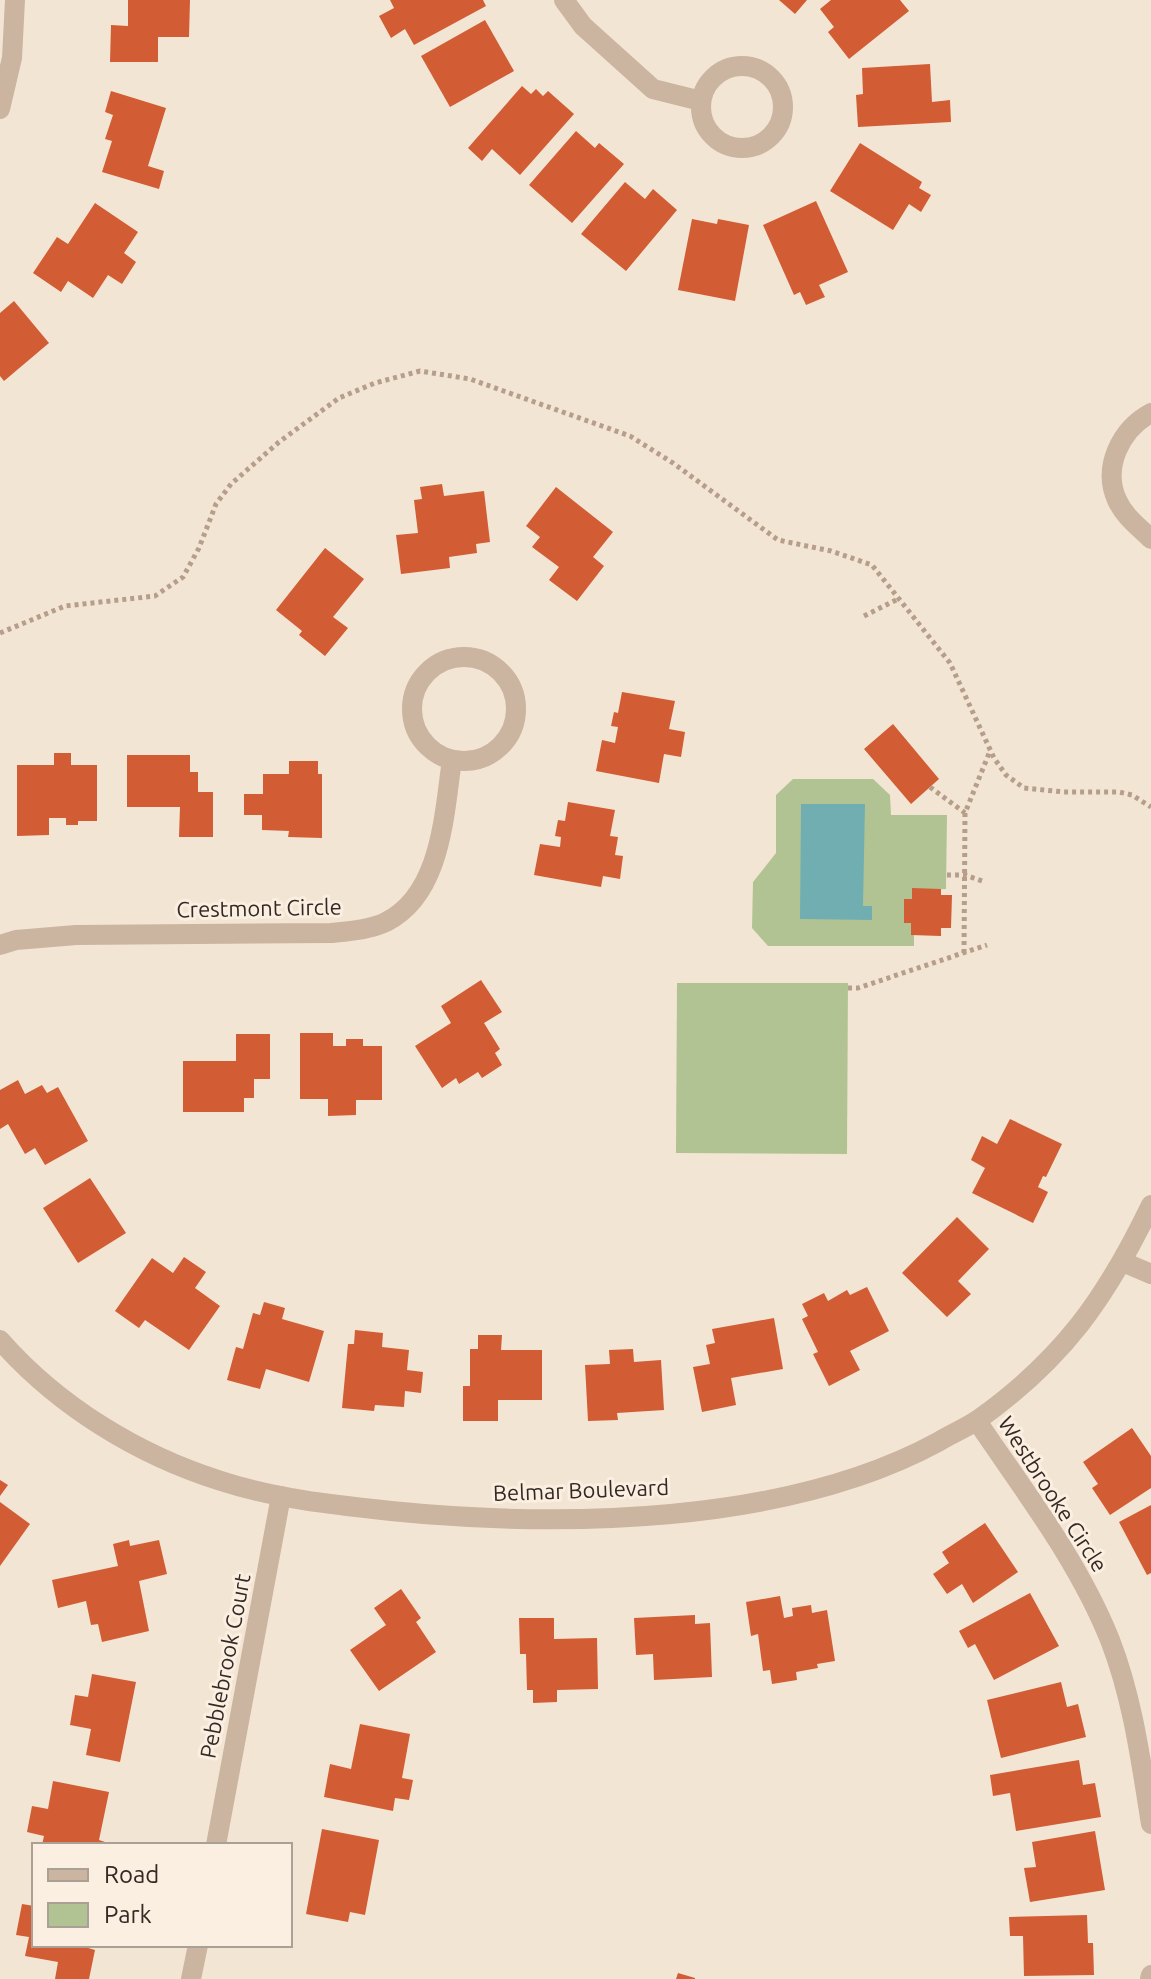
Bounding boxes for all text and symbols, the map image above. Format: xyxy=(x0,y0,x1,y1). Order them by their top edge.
street label: Crestmont Circle xyxy=(176,894,342,921)
street label: Westbrooke Circle xyxy=(994,1411,1113,1576)
street label: Belmar Boulevard xyxy=(493,1474,669,1505)
street label: Pebblebrook Court xyxy=(194,1571,255,1760)
legend xyxy=(32,1843,292,1947)
text: Road xyxy=(104,1861,159,1888)
text: Park xyxy=(104,1901,152,1928)

